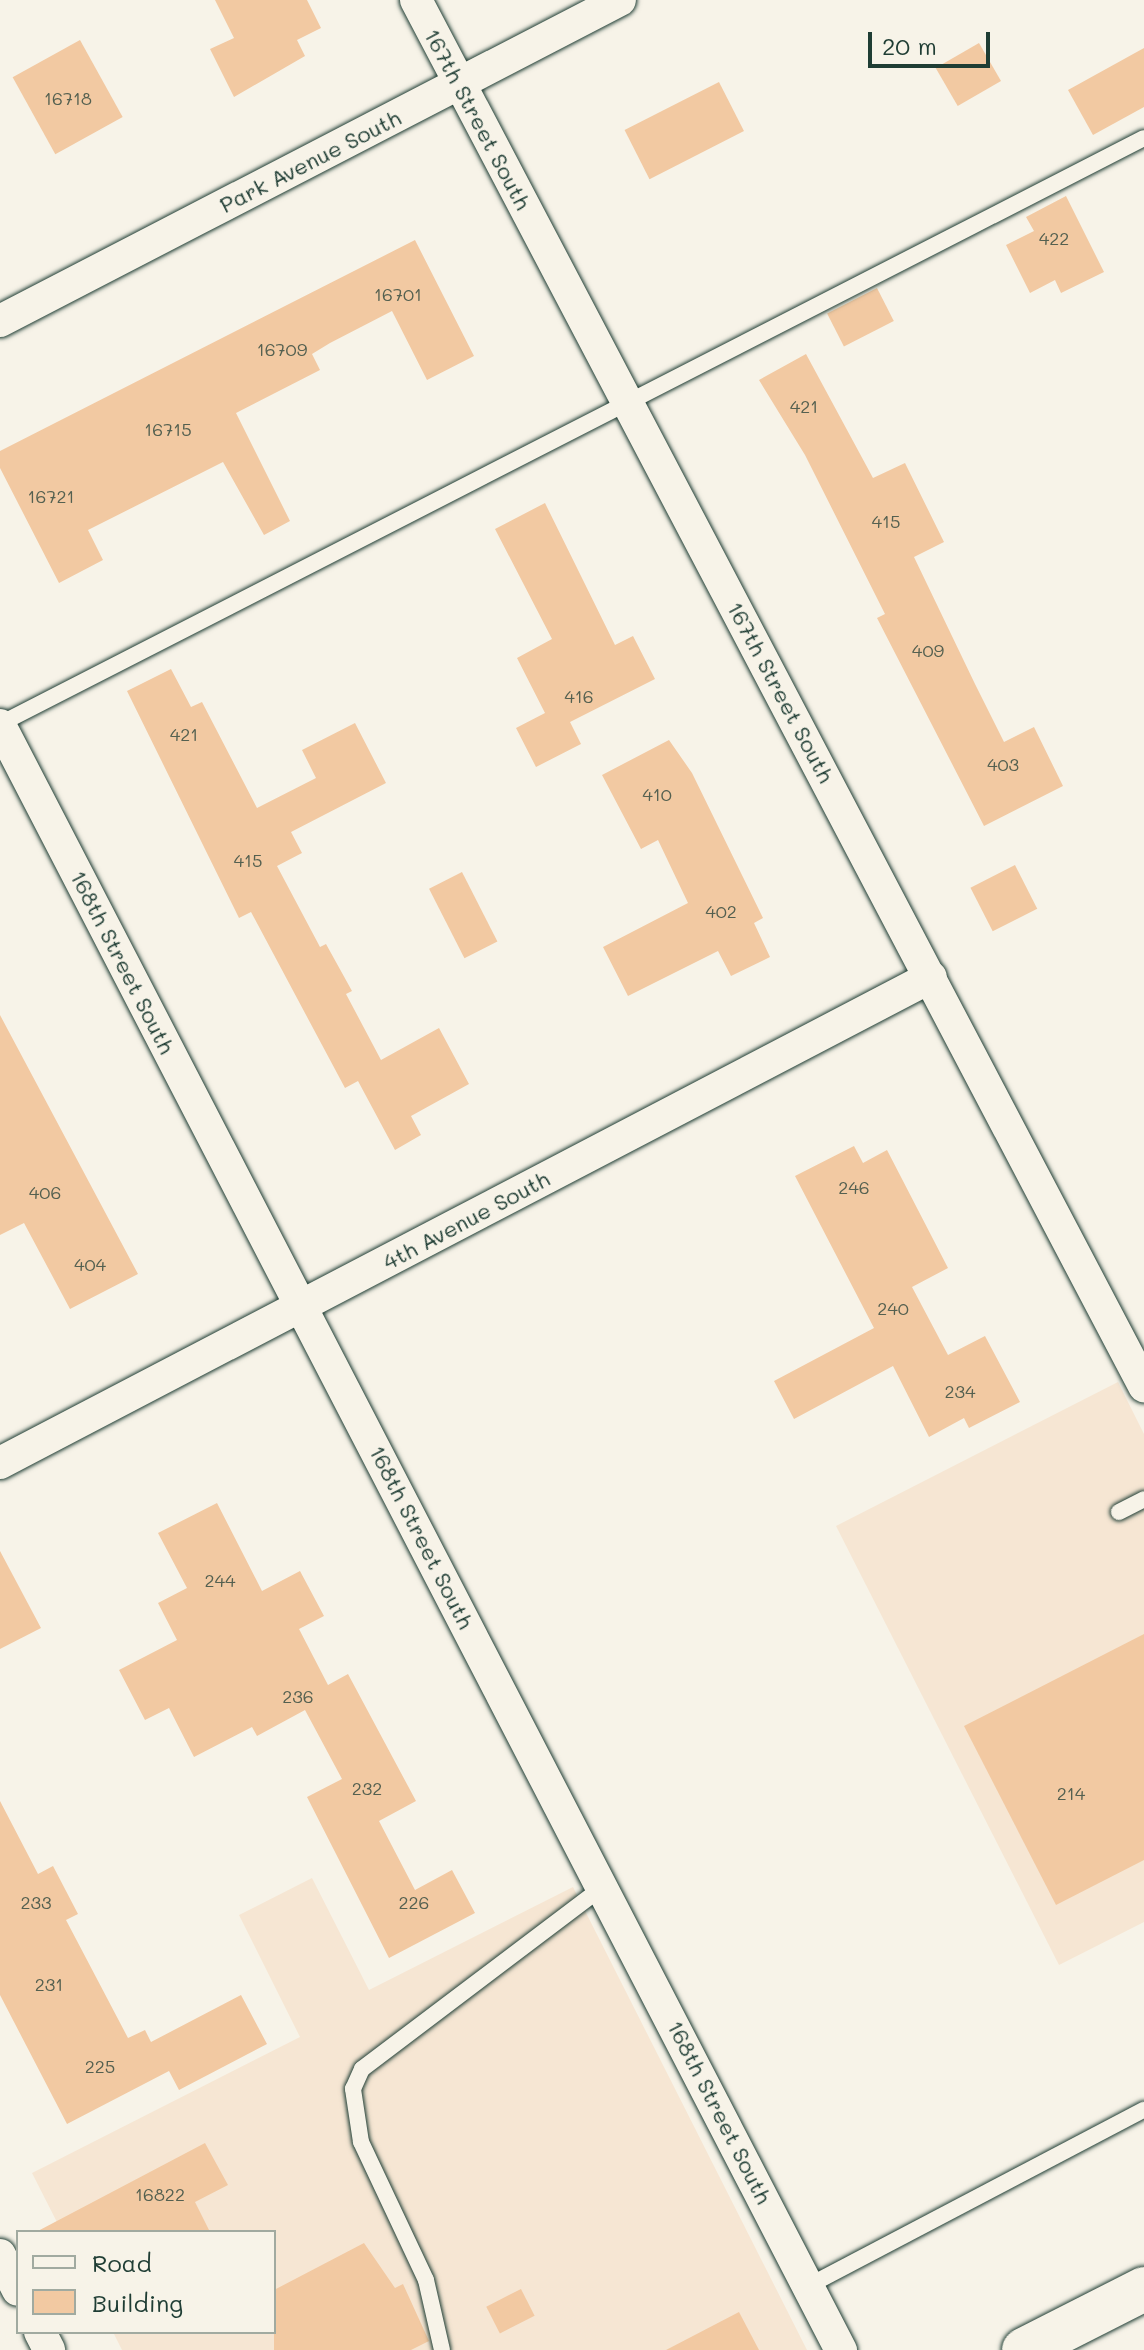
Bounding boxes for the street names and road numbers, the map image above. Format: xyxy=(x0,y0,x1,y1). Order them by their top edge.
street label: 167th Street South xyxy=(419,24,537,214)
street label: Park Avenue South xyxy=(215,104,405,218)
street label: 167th Street South xyxy=(722,597,840,787)
street label: 168th Street South xyxy=(65,866,181,1058)
street label: 4th Avenue South xyxy=(378,1165,554,1275)
street label: 168th Street South xyxy=(364,1441,480,1633)
street label: 168th Street South xyxy=(662,2016,778,2208)

